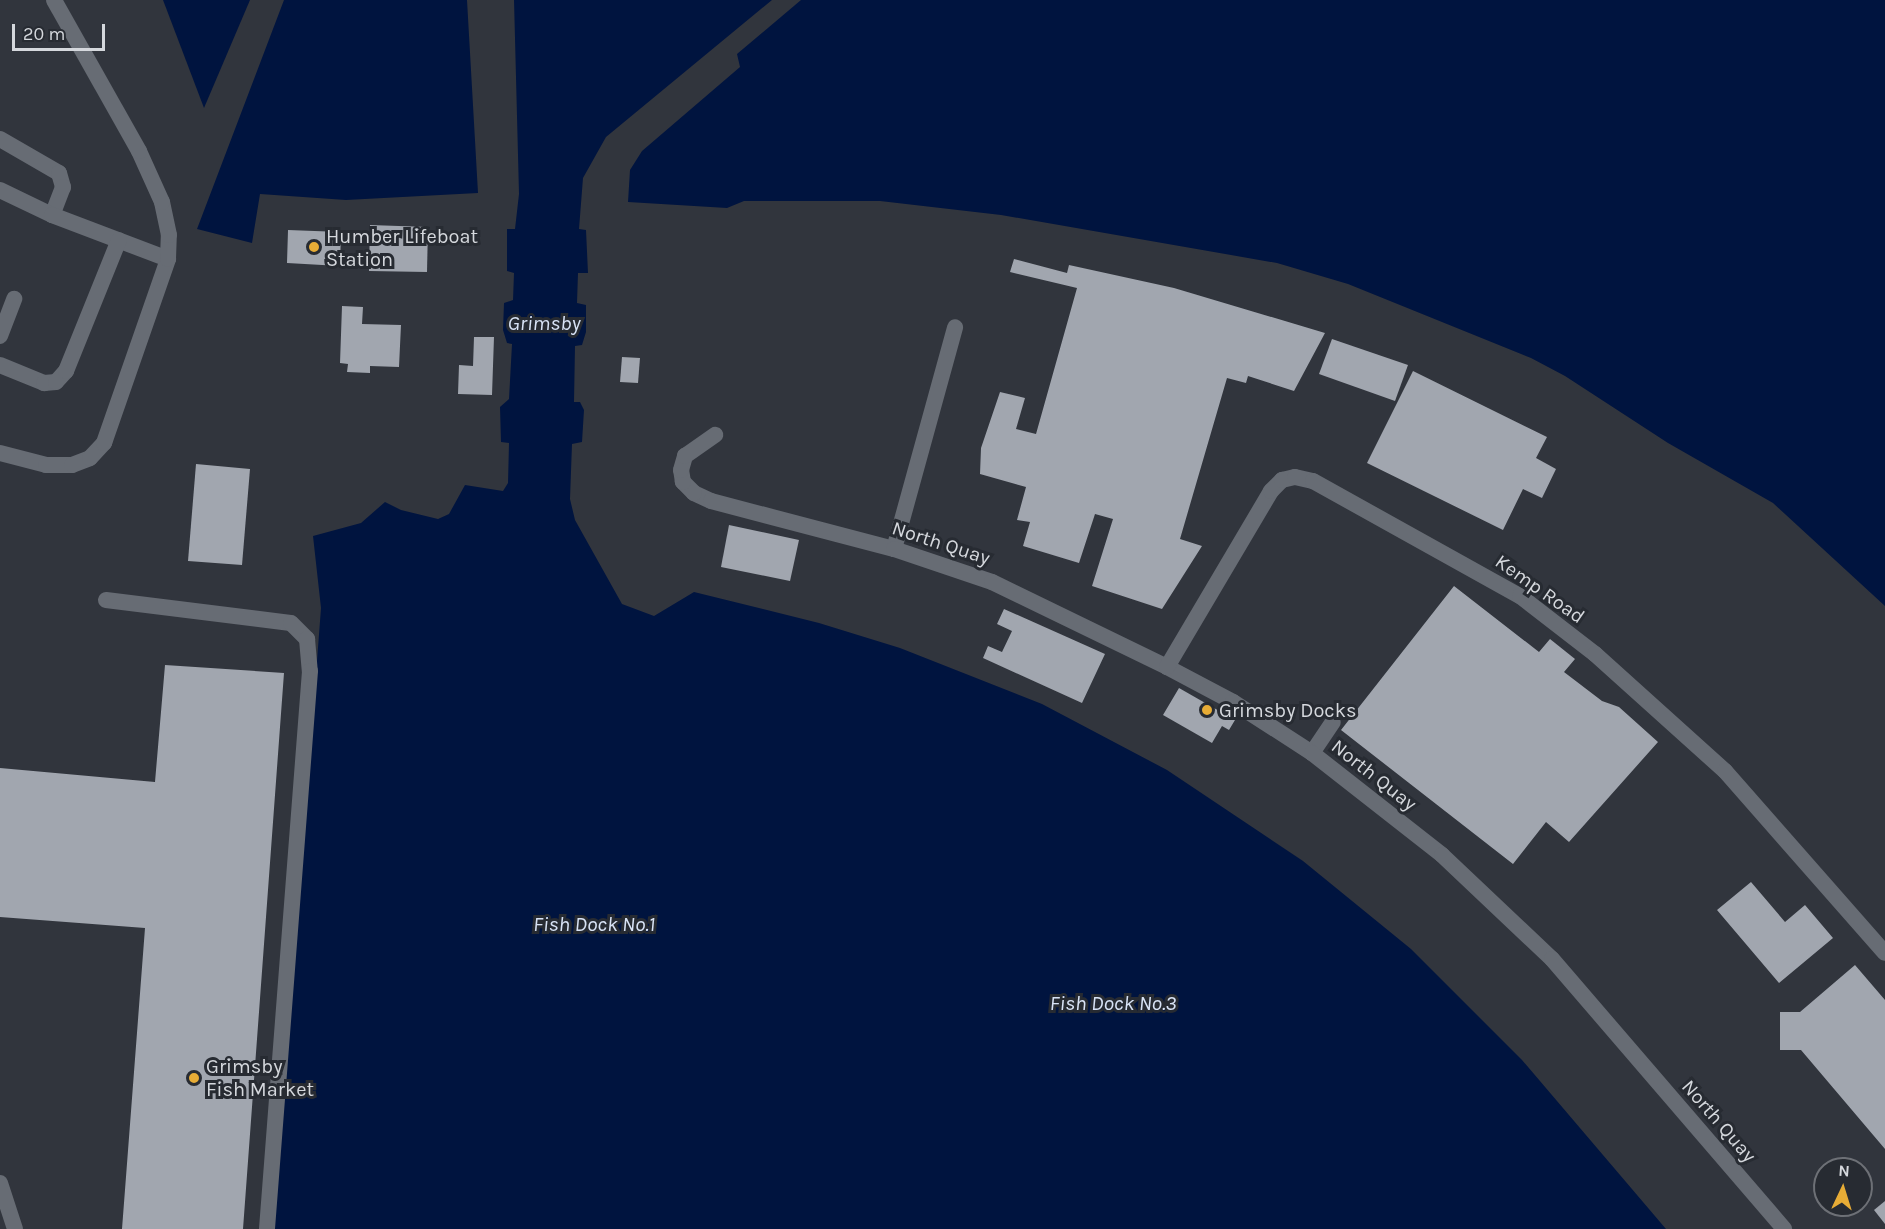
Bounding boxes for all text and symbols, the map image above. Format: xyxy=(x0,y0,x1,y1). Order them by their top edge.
scale bar xyxy=(15,12,108,50)
text: 20 m xyxy=(23,23,65,45)
place label: Humber Lifeboat Station xyxy=(326,224,478,271)
marker: Humber Lifeboat Station xyxy=(307,240,321,254)
water label: Grimsby xyxy=(508,310,580,336)
street label: North Quay xyxy=(889,516,993,570)
street label: Kemp Road xyxy=(1491,549,1589,629)
place label: Grimsby Docks xyxy=(1219,698,1356,722)
marker: Grimsby Docks xyxy=(1200,703,1214,717)
street label: North Quay xyxy=(1327,734,1421,816)
water label: Fish Dock No.1 xyxy=(533,911,655,937)
water label: Fish Dock No.3 xyxy=(1050,990,1176,1016)
place label: Grimsby Fish Market xyxy=(206,1054,314,1101)
marker: Grimsby Fish Market xyxy=(187,1071,201,1085)
street label: North Quay xyxy=(1677,1075,1761,1167)
north arrow xyxy=(1813,1157,1873,1217)
text: N xyxy=(1838,1161,1851,1180)

